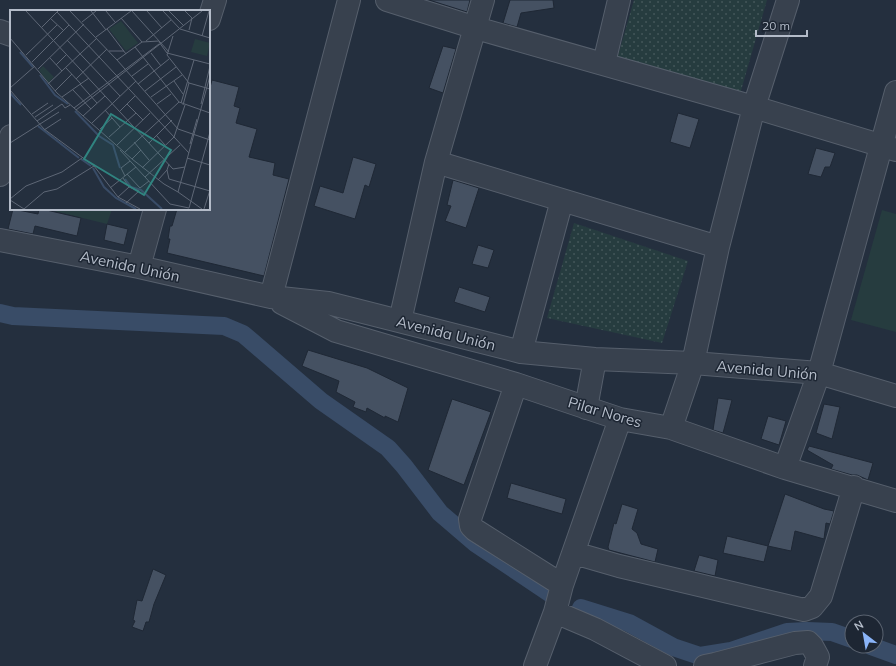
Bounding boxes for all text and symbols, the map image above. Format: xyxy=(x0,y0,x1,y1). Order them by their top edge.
inset map xyxy=(10,10,210,210)
scale bar xyxy=(756,12,807,38)
text: 20 m xyxy=(762,18,790,33)
street label: Avenida Unión xyxy=(78,246,182,286)
street label: Avenida Unión xyxy=(394,311,498,355)
street label: Avenida Unión xyxy=(716,356,818,384)
street label: Pilar Nores xyxy=(566,392,644,432)
north arrow xyxy=(844,614,884,654)
text: N xyxy=(852,617,866,634)

